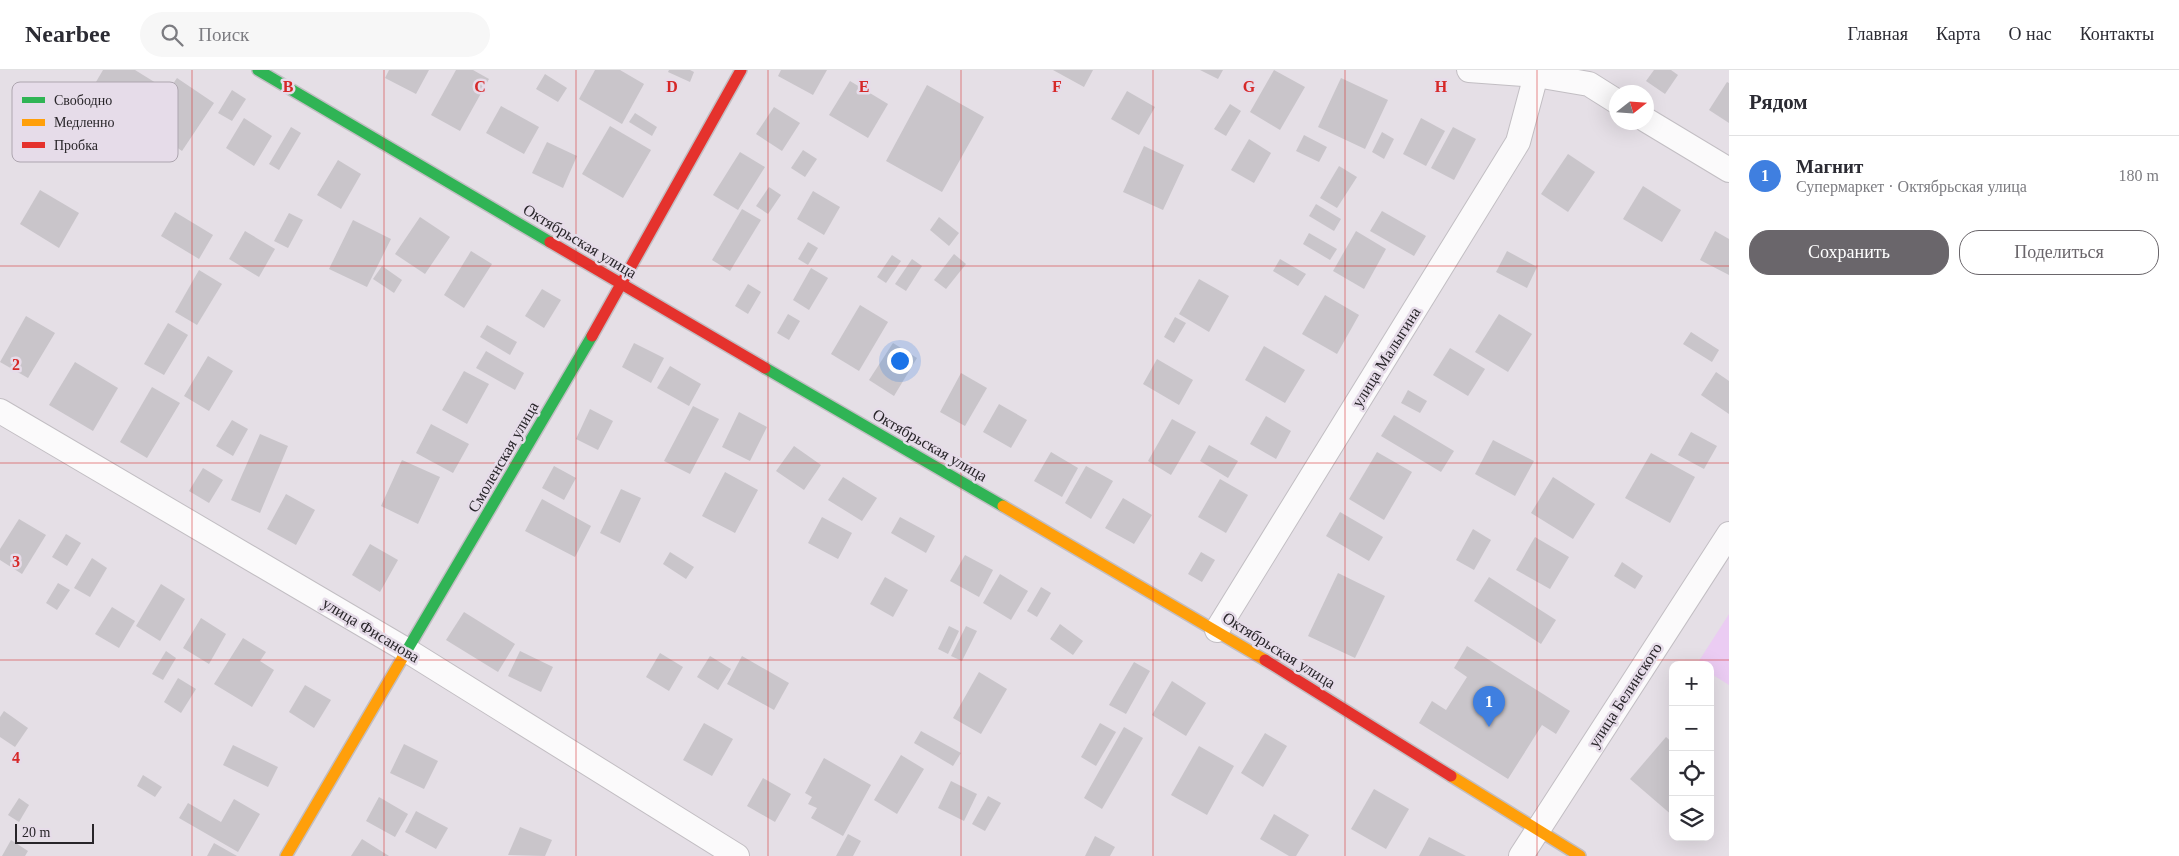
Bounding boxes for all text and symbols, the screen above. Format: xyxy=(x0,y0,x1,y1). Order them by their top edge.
search box xyxy=(140,12,490,57)
text: Nearbee xyxy=(25,21,110,47)
icon: search xyxy=(158,21,186,49)
text: Поиск xyxy=(198,24,249,45)
text: Главная xyxy=(1848,24,1908,44)
text: Карта xyxy=(1936,24,1981,44)
text: О нас xyxy=(2009,24,2052,44)
text: Контакты xyxy=(2080,24,2154,44)
text: B xyxy=(283,78,294,95)
text: C xyxy=(474,78,486,95)
text: D xyxy=(666,78,678,95)
text: E xyxy=(859,78,869,95)
text: F xyxy=(1052,78,1062,95)
text: G xyxy=(1243,78,1256,95)
text: H xyxy=(1435,78,1448,95)
legend xyxy=(12,82,178,162)
north arrow xyxy=(1609,85,1654,130)
text: Рядом xyxy=(1749,90,1808,114)
text: Свободно xyxy=(54,93,112,108)
text: Медленно xyxy=(54,115,115,130)
text: Пробка xyxy=(54,138,99,153)
text: Магнит xyxy=(1796,156,1863,177)
text: 1 xyxy=(1761,167,1769,184)
text: 180 m xyxy=(2119,167,2159,184)
text: Супермаркет · Октябрьская улица xyxy=(1796,178,2027,195)
street label: Октябрьская улица xyxy=(520,200,640,282)
button: Сохранить xyxy=(1749,230,1949,275)
button: Поделиться xyxy=(1959,230,2159,275)
street label: улица Малыгина xyxy=(1348,304,1424,411)
your location xyxy=(887,348,913,374)
text: 2 xyxy=(12,356,20,373)
street label: Смоленская улица xyxy=(464,399,542,516)
street label: Октябрьская улица xyxy=(869,405,990,486)
text: 3 xyxy=(12,553,20,570)
street label: улица Фисанова xyxy=(319,594,423,667)
street label: Октябрьская улица xyxy=(1219,609,1338,692)
street label: улица Белинского xyxy=(1585,640,1666,751)
map controls xyxy=(1669,661,1714,841)
button: + xyxy=(1669,661,1714,706)
pin: 1 xyxy=(1473,686,1505,727)
button: − xyxy=(1669,706,1714,751)
text: 4 xyxy=(12,749,20,766)
button: locate xyxy=(1669,751,1714,796)
button: layers xyxy=(1669,796,1714,841)
scale bar xyxy=(15,821,94,844)
text: 20 m xyxy=(22,825,50,840)

